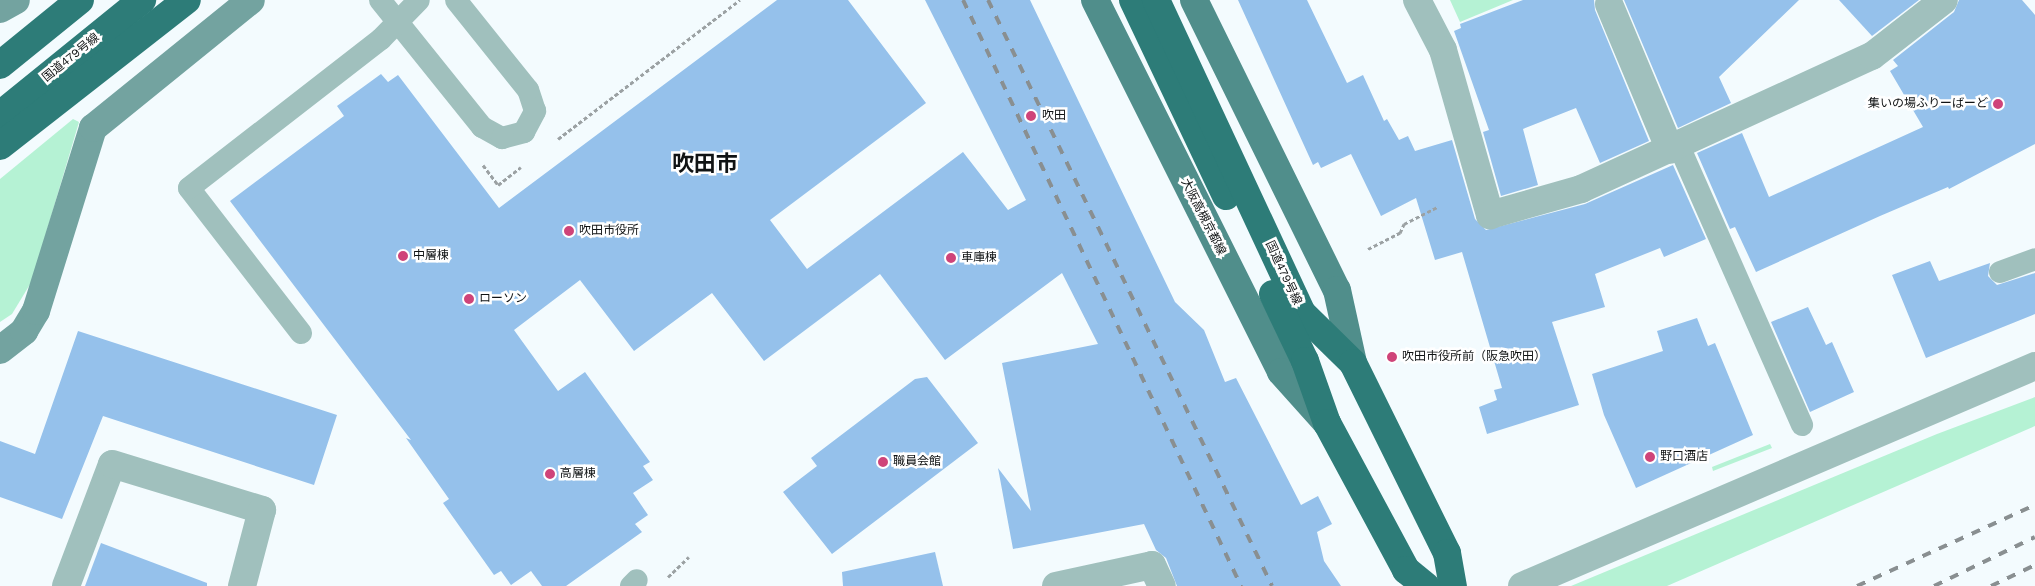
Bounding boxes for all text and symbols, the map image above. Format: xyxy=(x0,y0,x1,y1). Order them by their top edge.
street label: 国道479号線 xyxy=(40,31,102,85)
place label: 集いの場ふりーばーど xyxy=(1868,97,1988,111)
marker: 集いの場ふりーばーど xyxy=(1992,98,2004,110)
marker: 吹田 xyxy=(1024,109,1038,123)
place label: 吹田 xyxy=(1042,109,1066,123)
district label: 吹田市 xyxy=(672,151,738,177)
street label: 大阪高槻京都線 xyxy=(1178,176,1228,258)
place label: 吹田市役所 xyxy=(579,224,639,238)
marker: 吹田市役所 xyxy=(563,225,575,237)
street label: 国道479号線 xyxy=(1262,239,1304,307)
place label: 中層棟 xyxy=(413,249,449,263)
marker: 中層棟 xyxy=(397,250,409,262)
place label: 車庫棟 xyxy=(961,251,997,265)
marker: 車庫棟 xyxy=(945,252,957,264)
place label: ローソン xyxy=(479,292,527,306)
marker: ローソン xyxy=(463,293,475,305)
place label: 吹田市役所前（阪急吹田） xyxy=(1402,350,1546,364)
marker: 吹田市役所前（阪急吹田） xyxy=(1386,351,1398,363)
place label: 野口酒店 xyxy=(1660,450,1708,464)
marker: 野口酒店 xyxy=(1644,451,1656,463)
place label: 職員会館 xyxy=(893,455,941,469)
marker: 職員会館 xyxy=(877,456,889,468)
place label: 高層棟 xyxy=(560,467,596,481)
marker: 高層棟 xyxy=(544,468,556,480)

